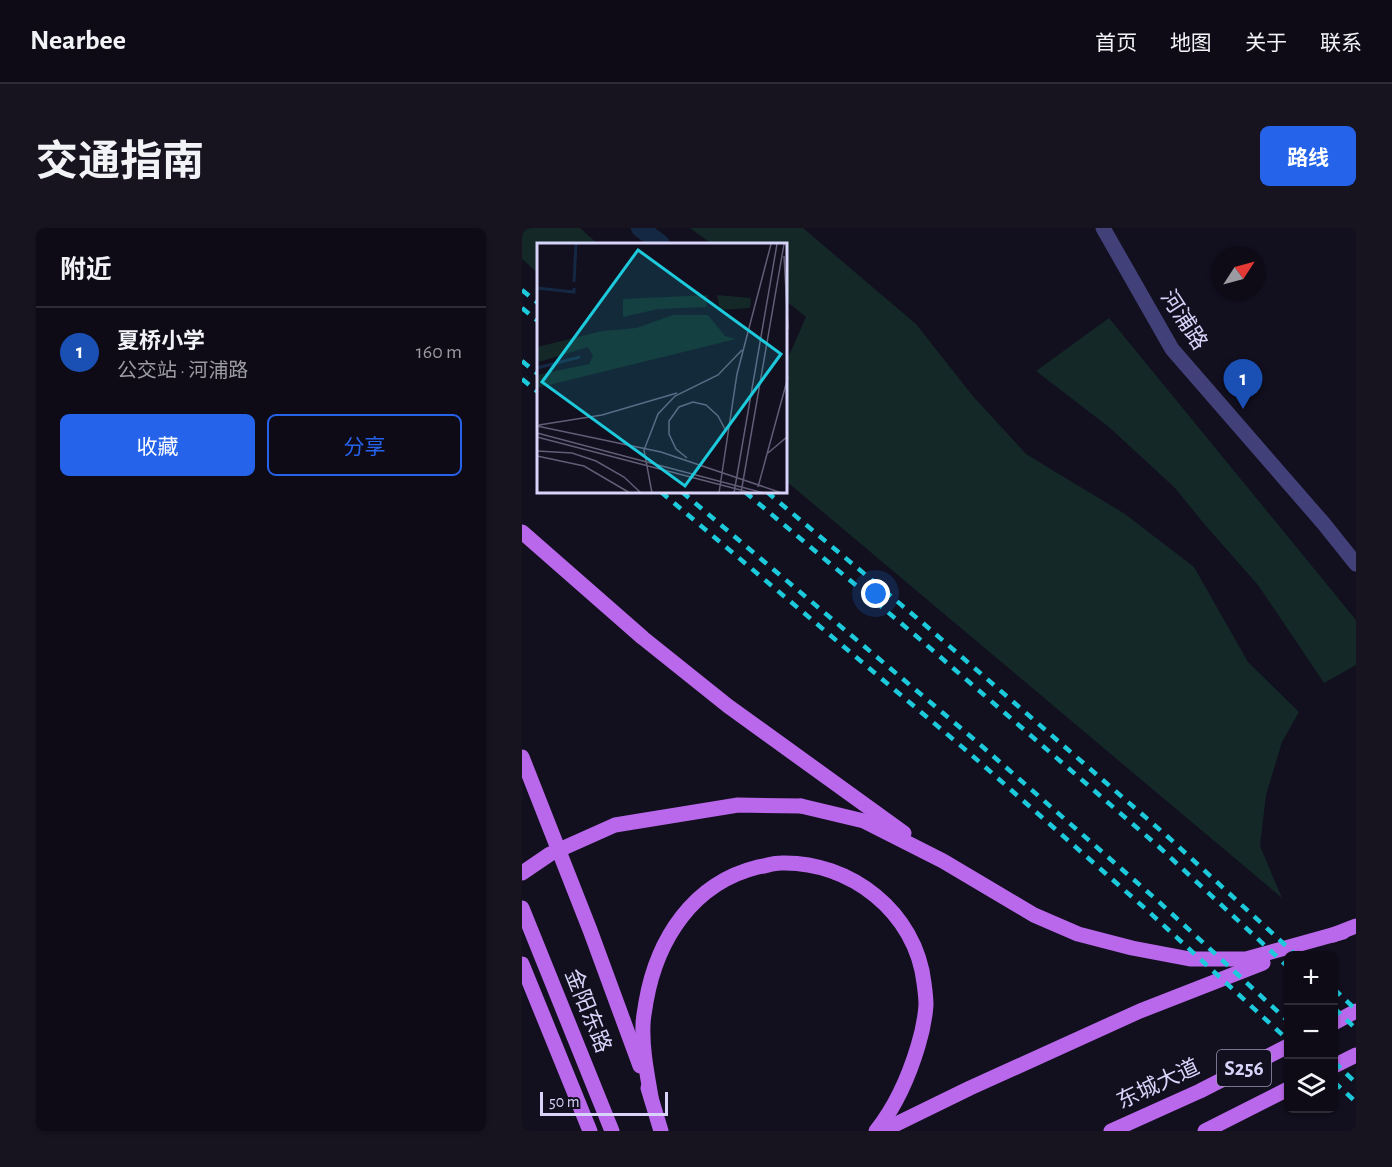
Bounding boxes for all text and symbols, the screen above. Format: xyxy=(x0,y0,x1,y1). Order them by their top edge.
text: Nearbee xyxy=(30,27,126,55)
text: 首页 xyxy=(1095,33,1137,54)
text: 地图 xyxy=(1170,33,1212,54)
text: 关于 xyxy=(1245,33,1287,54)
text: 联系 xyxy=(1320,33,1362,54)
button: 路线 xyxy=(1260,126,1356,186)
text: 交通指南 xyxy=(36,141,204,183)
inset map xyxy=(537,243,788,494)
north arrow xyxy=(1212,246,1266,300)
text: 附近 xyxy=(60,257,112,283)
street label: 河浦路 xyxy=(1157,286,1212,354)
text: 夏桥小学 xyxy=(117,330,205,352)
text: 1 xyxy=(76,342,83,362)
text: 160 m xyxy=(416,342,462,362)
pin: 1 xyxy=(1224,360,1262,409)
text: 公交站 · 河浦路 xyxy=(117,361,248,381)
button: 收藏 xyxy=(60,414,255,476)
button: 分享 xyxy=(267,414,462,476)
your location xyxy=(861,579,890,608)
map controls xyxy=(1284,951,1338,1113)
button: + xyxy=(1284,951,1338,1005)
street label: 金阳东路 xyxy=(561,966,616,1056)
button: − xyxy=(1284,1005,1338,1059)
road number: S256 xyxy=(1217,1050,1271,1086)
street label: 东城大道 xyxy=(1113,1055,1203,1113)
button: layers xyxy=(1284,1059,1338,1113)
scale bar xyxy=(540,1089,668,1116)
text: 50 m xyxy=(549,1094,580,1110)

